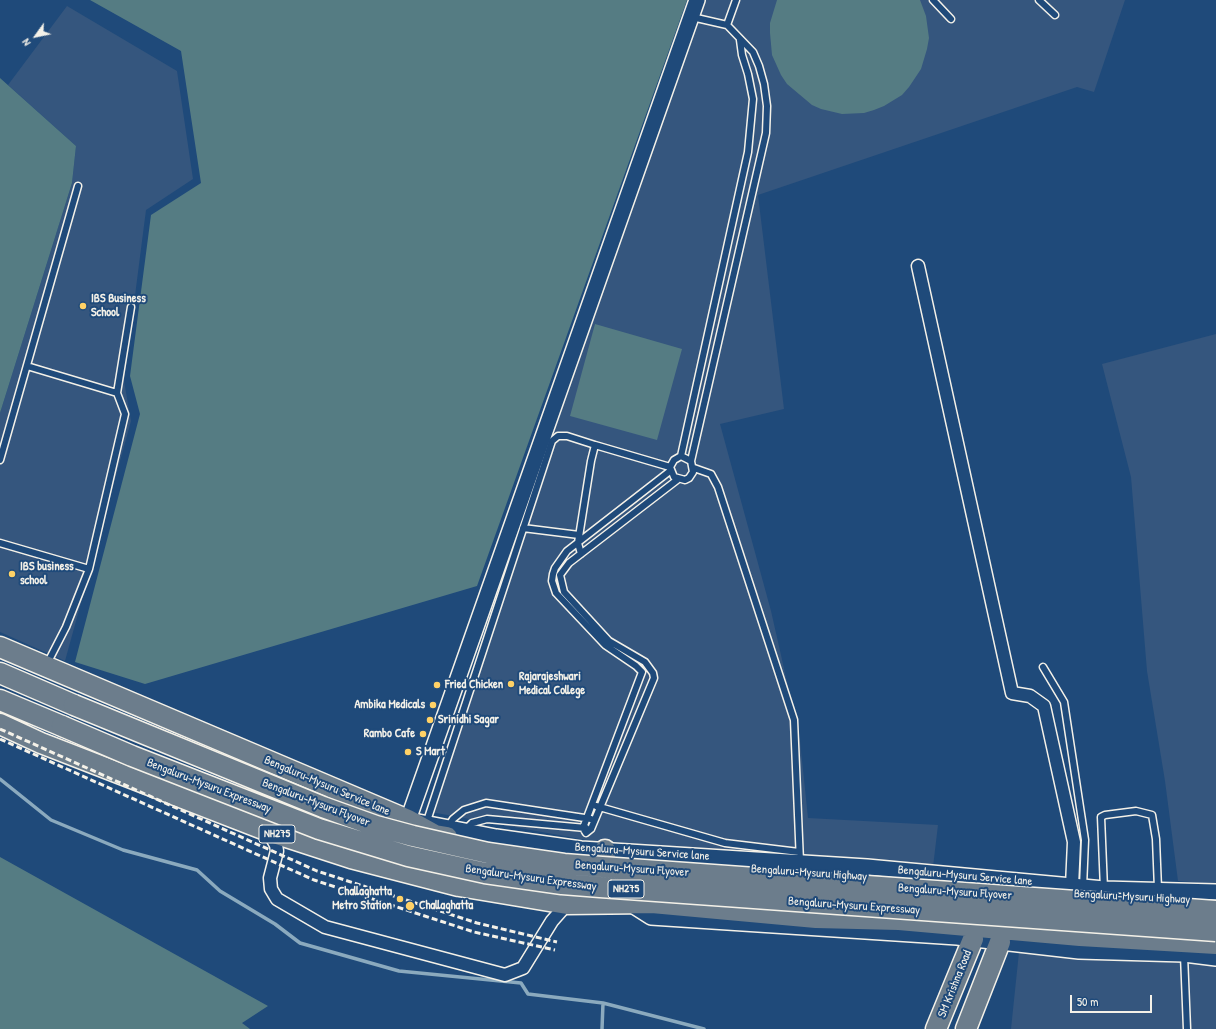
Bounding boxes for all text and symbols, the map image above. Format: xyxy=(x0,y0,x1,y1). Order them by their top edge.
north arrow xyxy=(16,16,56,56)
text: N xyxy=(18,36,33,49)
place label: IBS Business School xyxy=(91,292,146,320)
marker: IBS Business School xyxy=(78,301,88,311)
place label: IBS business school xyxy=(20,560,74,588)
marker: IBS business school xyxy=(7,569,17,579)
place label: Rajarajeshwari Medical College xyxy=(519,670,585,698)
place label: Fried Chicken xyxy=(445,678,503,692)
marker: Rajarajeshwari Medical College xyxy=(506,679,516,689)
marker: Fried Chicken xyxy=(432,680,442,690)
place label: Ambika Medicals xyxy=(354,698,425,712)
marker: Ambika Medicals xyxy=(428,700,438,710)
place label: Srinidhi Sagar xyxy=(438,713,499,727)
marker: Srinidhi Sagar xyxy=(425,715,435,725)
place label: Rambo Cafe xyxy=(364,727,415,741)
marker: Rambo Cafe xyxy=(418,729,428,739)
place label: S Mart xyxy=(416,745,445,759)
marker: S Mart xyxy=(403,747,413,757)
street label: Bengaluru-Mysuru Service lane xyxy=(262,753,392,819)
street label: Bengaluru-Mysuru Expressway xyxy=(145,756,273,816)
street label: Bengaluru-Mysuru Flyover xyxy=(260,776,372,830)
road number: NH275 xyxy=(259,825,295,843)
street label: Bengaluru-Mysuru Service lane xyxy=(574,840,710,864)
street label: Bengaluru-Mysuru Flyover xyxy=(575,858,689,880)
street label: Bengaluru-Mysuru Expressway xyxy=(465,862,597,894)
street label: Bengaluru-Mysuru Highway xyxy=(750,862,868,884)
street label: Bengaluru-Mysuru Service lane xyxy=(897,863,1033,889)
road number: NH275 xyxy=(608,880,644,898)
street label: Bengaluru-Mysuru Flyover xyxy=(898,881,1012,903)
place label: Challaghatta Metro Station xyxy=(332,885,392,913)
street label: Bengaluru-Mysuru Highway xyxy=(1073,887,1191,907)
marker: Challaghatta Metro Station xyxy=(395,894,405,904)
street label: Bengaluru-Mysuru Expressway xyxy=(788,894,920,918)
place label: Challaghatta xyxy=(419,899,473,913)
marker: Challaghatta xyxy=(404,900,416,912)
street label: SM Krishna Road xyxy=(935,948,975,1020)
scale bar xyxy=(1072,987,1154,1013)
text: 50 m xyxy=(1077,993,1098,1010)

